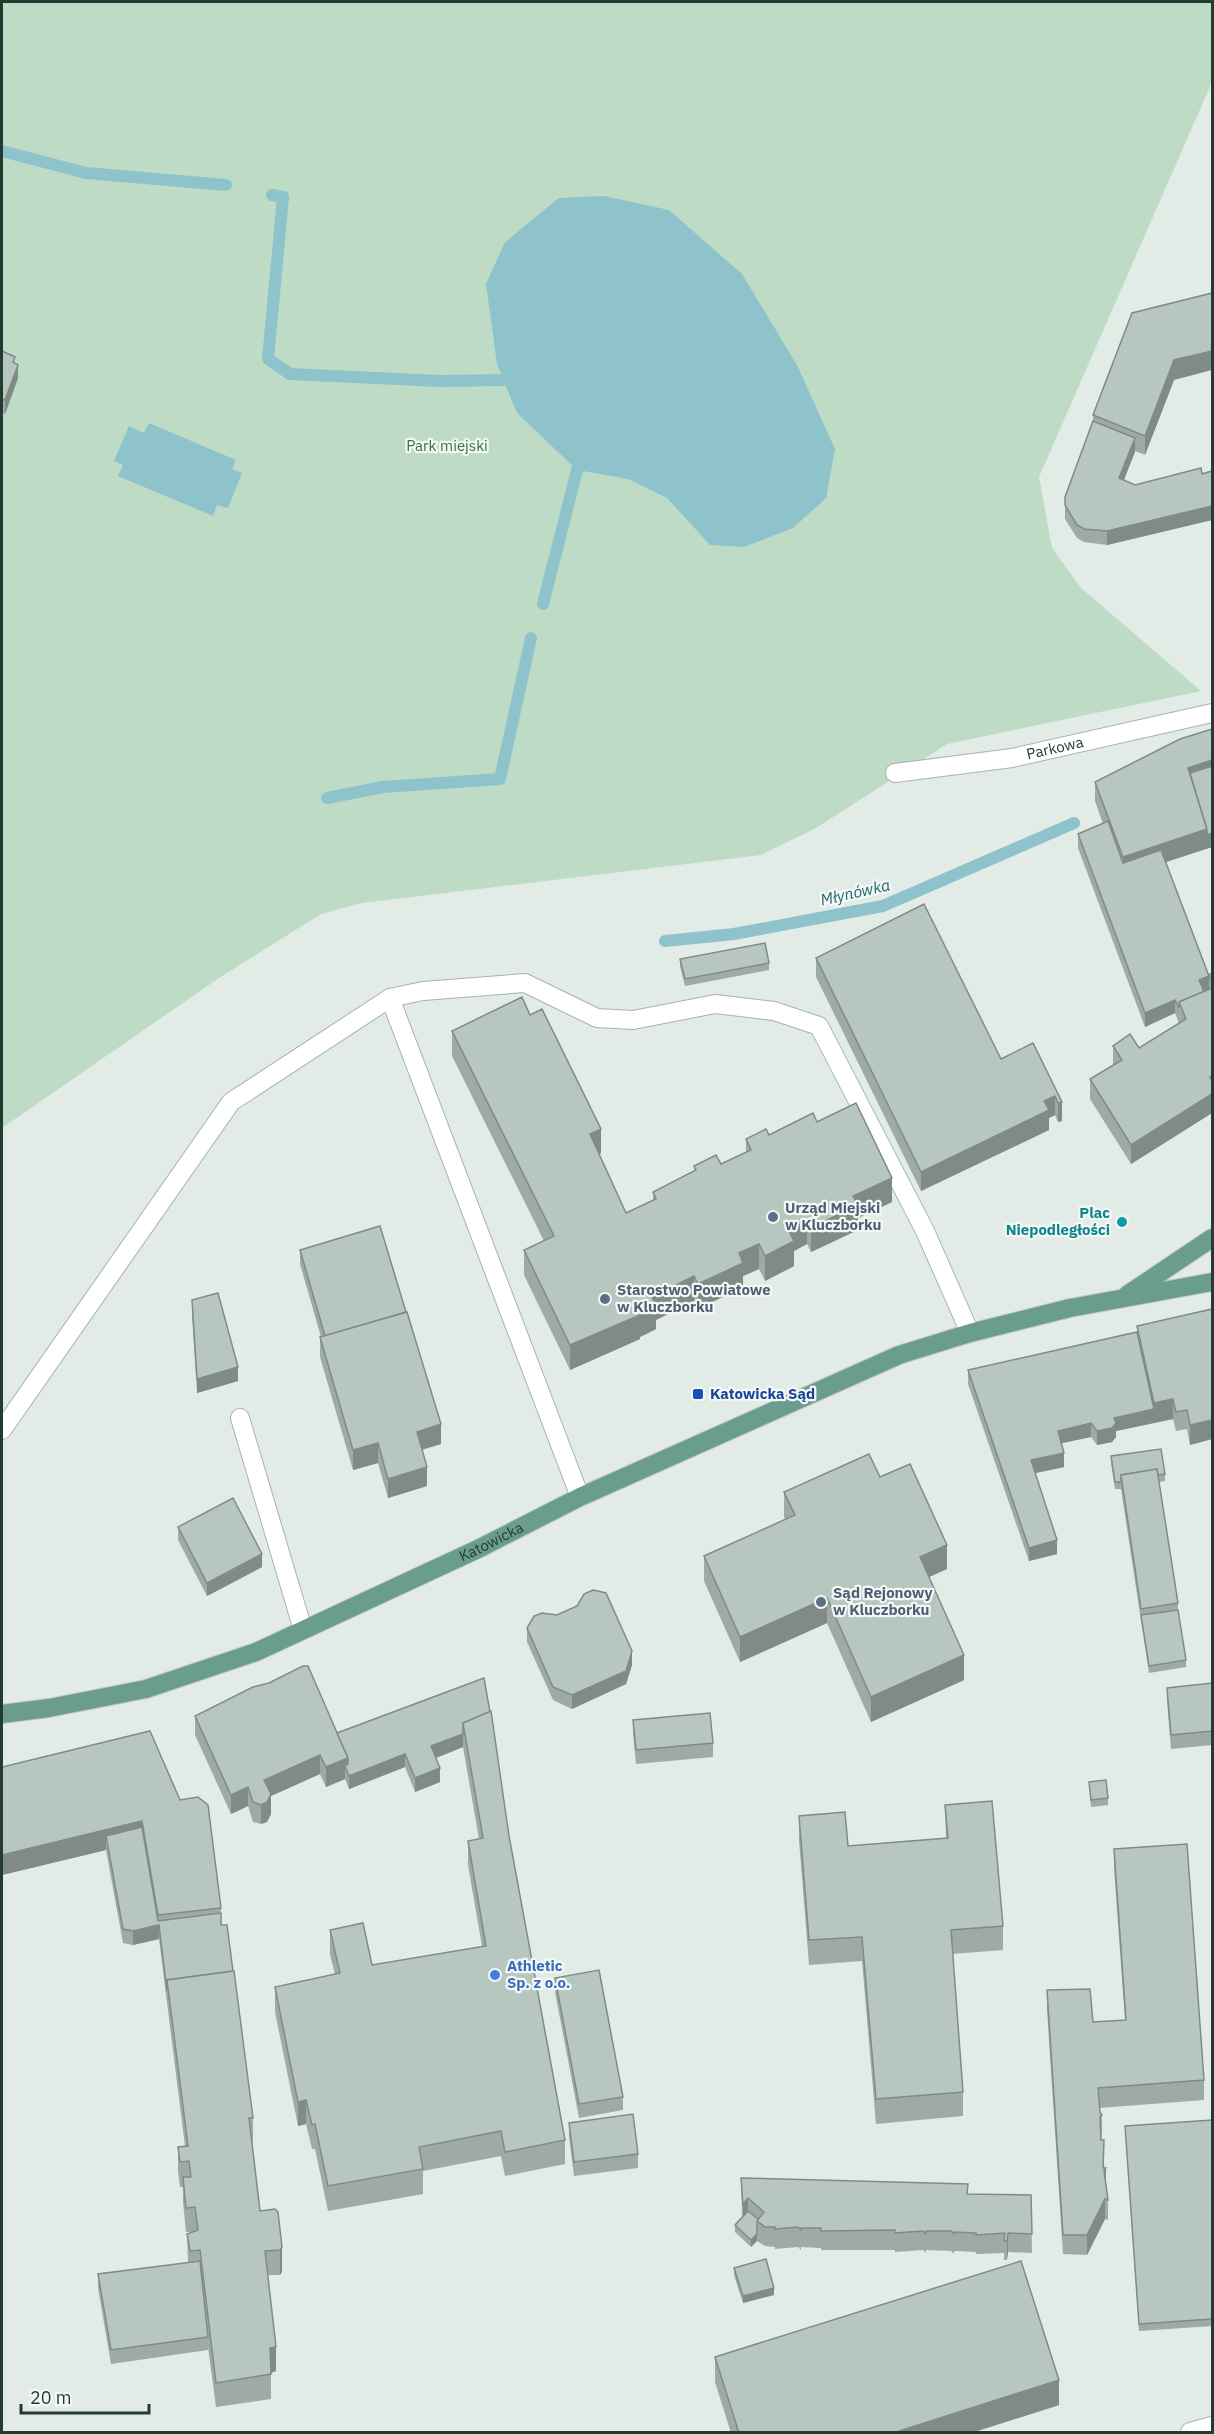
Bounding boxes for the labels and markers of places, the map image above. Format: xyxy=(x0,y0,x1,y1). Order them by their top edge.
place label: Urząd Miejski w Kluczborku xyxy=(785,1198,882,1234)
place label: Plac Niepodległości xyxy=(1006,1203,1110,1239)
marker: Urząd Miejski w Kluczborku xyxy=(766,1210,780,1224)
marker: Plac Niepodległości xyxy=(1115,1215,1129,1229)
place label: Starostwo Powiatowe w Kluczborku xyxy=(617,1280,771,1316)
marker: Starostwo Powiatowe w Kluczborku xyxy=(598,1292,612,1306)
place label: Katowicka Sąd xyxy=(710,1384,815,1403)
marker: Katowicka Sąd xyxy=(691,1387,705,1401)
place label: Sąd Rejonowy w Kluczborku xyxy=(833,1583,933,1619)
marker: Sąd Rejonowy w Kluczborku xyxy=(814,1595,828,1609)
place label: Athletic Sp. z o.o. xyxy=(507,1956,570,1992)
marker: Athletic Sp. z o.o. xyxy=(488,1968,502,1982)

